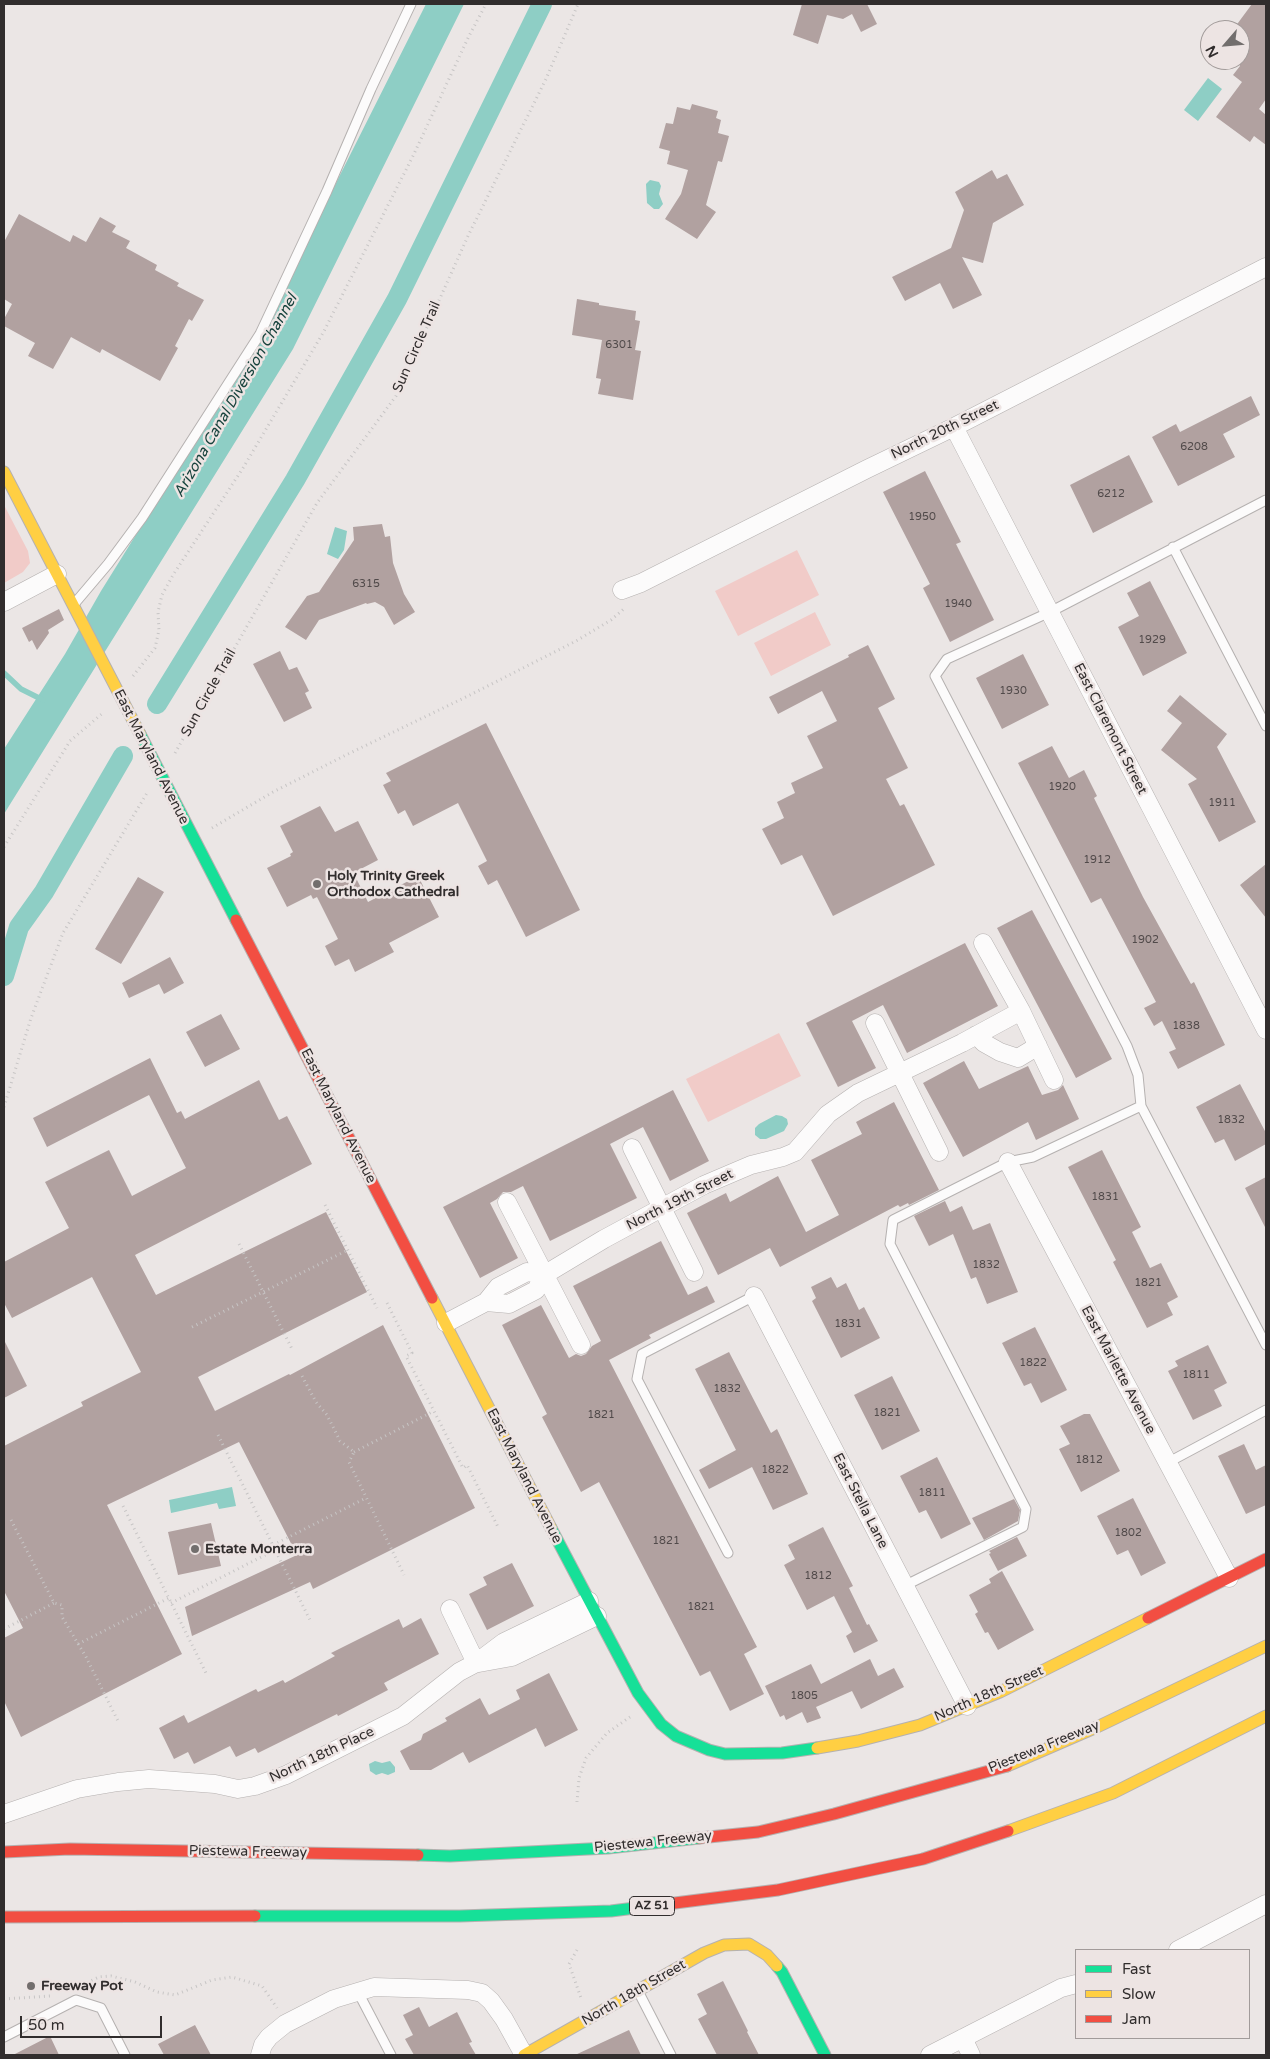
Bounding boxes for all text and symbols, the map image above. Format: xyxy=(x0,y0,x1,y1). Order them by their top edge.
north arrow xyxy=(1200,20,1250,70)
text: N xyxy=(1202,43,1222,60)
water label: Arizona Canal Diversion Channel xyxy=(170,291,302,501)
street label: Sun Circle Trail xyxy=(389,299,445,395)
house number: 6301 xyxy=(605,338,633,352)
street label: North 20th Street xyxy=(888,397,1002,463)
house number: 6208 xyxy=(1180,440,1208,454)
house number: 6212 xyxy=(1097,487,1125,501)
house number: 1950 xyxy=(908,510,936,524)
house number: 6315 xyxy=(352,577,380,591)
house number: 1940 xyxy=(944,597,972,611)
house number: 1929 xyxy=(1138,633,1166,647)
street label: Sun Circle Trail xyxy=(178,646,240,740)
street label: East Claremont Street xyxy=(1070,660,1150,798)
house number: 1930 xyxy=(999,684,1027,698)
street label: East Maryland Avenue xyxy=(110,687,192,827)
house number: 1920 xyxy=(1048,780,1076,794)
house number: 1911 xyxy=(1208,796,1236,810)
house number: 1912 xyxy=(1083,853,1111,867)
place label: Holy Trinity Greek Orthodox Cathedral xyxy=(327,868,459,900)
marker: Holy Trinity Greek Orthodox Cathedral xyxy=(311,878,323,890)
house number: 1902 xyxy=(1131,933,1159,947)
house number: 1838 xyxy=(1172,1019,1200,1033)
street label: East Maryland Avenue xyxy=(297,1046,379,1186)
house number: 1832 xyxy=(1217,1113,1245,1127)
street label: North 19th Street xyxy=(624,1166,736,1234)
house number: 1831 xyxy=(1091,1190,1119,1204)
house number: 1832 xyxy=(972,1258,1000,1272)
house number: 1821 xyxy=(1134,1276,1162,1290)
street label: East Marlette Avenue xyxy=(1077,1303,1159,1437)
house number: 1831 xyxy=(834,1317,862,1331)
house number: 1822 xyxy=(1019,1356,1047,1370)
house number: 1811 xyxy=(1182,1368,1210,1382)
house number: 1832 xyxy=(713,1382,741,1396)
street label: East Maryland Avenue xyxy=(483,1406,565,1546)
house number: 1821 xyxy=(873,1406,901,1420)
house number: 1821 xyxy=(587,1408,615,1422)
street label: East Stella Lane xyxy=(829,1451,891,1551)
house number: 1812 xyxy=(1075,1453,1103,1467)
house number: 1822 xyxy=(761,1463,789,1477)
house number: 1811 xyxy=(918,1486,946,1500)
house number: 1802 xyxy=(1114,1526,1142,1540)
house number: 1821 xyxy=(652,1534,680,1548)
place label: Estate Monterra xyxy=(205,1541,312,1557)
marker: Estate Monterra xyxy=(189,1543,201,1555)
house number: 1812 xyxy=(804,1569,832,1583)
house number: 1821 xyxy=(687,1600,715,1614)
street label: North 18th Street xyxy=(932,1662,1046,1726)
house number: 1805 xyxy=(790,1689,818,1703)
street label: Piestewa Freeway xyxy=(986,1717,1102,1777)
street label: North 18th Place xyxy=(267,1723,377,1787)
street label: Piestewa Freeway xyxy=(593,1827,713,1857)
street label: Piestewa Freeway xyxy=(189,1843,307,1861)
road number: AZ 51 xyxy=(630,1896,674,1915)
legend xyxy=(1075,1949,1250,2039)
street label: North 18th Street xyxy=(579,1956,689,2030)
text: Fast xyxy=(1122,1960,1151,1978)
place label: Freeway Pot xyxy=(41,1978,123,1994)
marker: Freeway Pot xyxy=(25,1980,37,1992)
text: Slow xyxy=(1122,1985,1156,2003)
scale bar xyxy=(22,2006,165,2038)
text: Jam xyxy=(1122,2010,1151,2028)
text: 50 m xyxy=(28,2016,65,2034)

